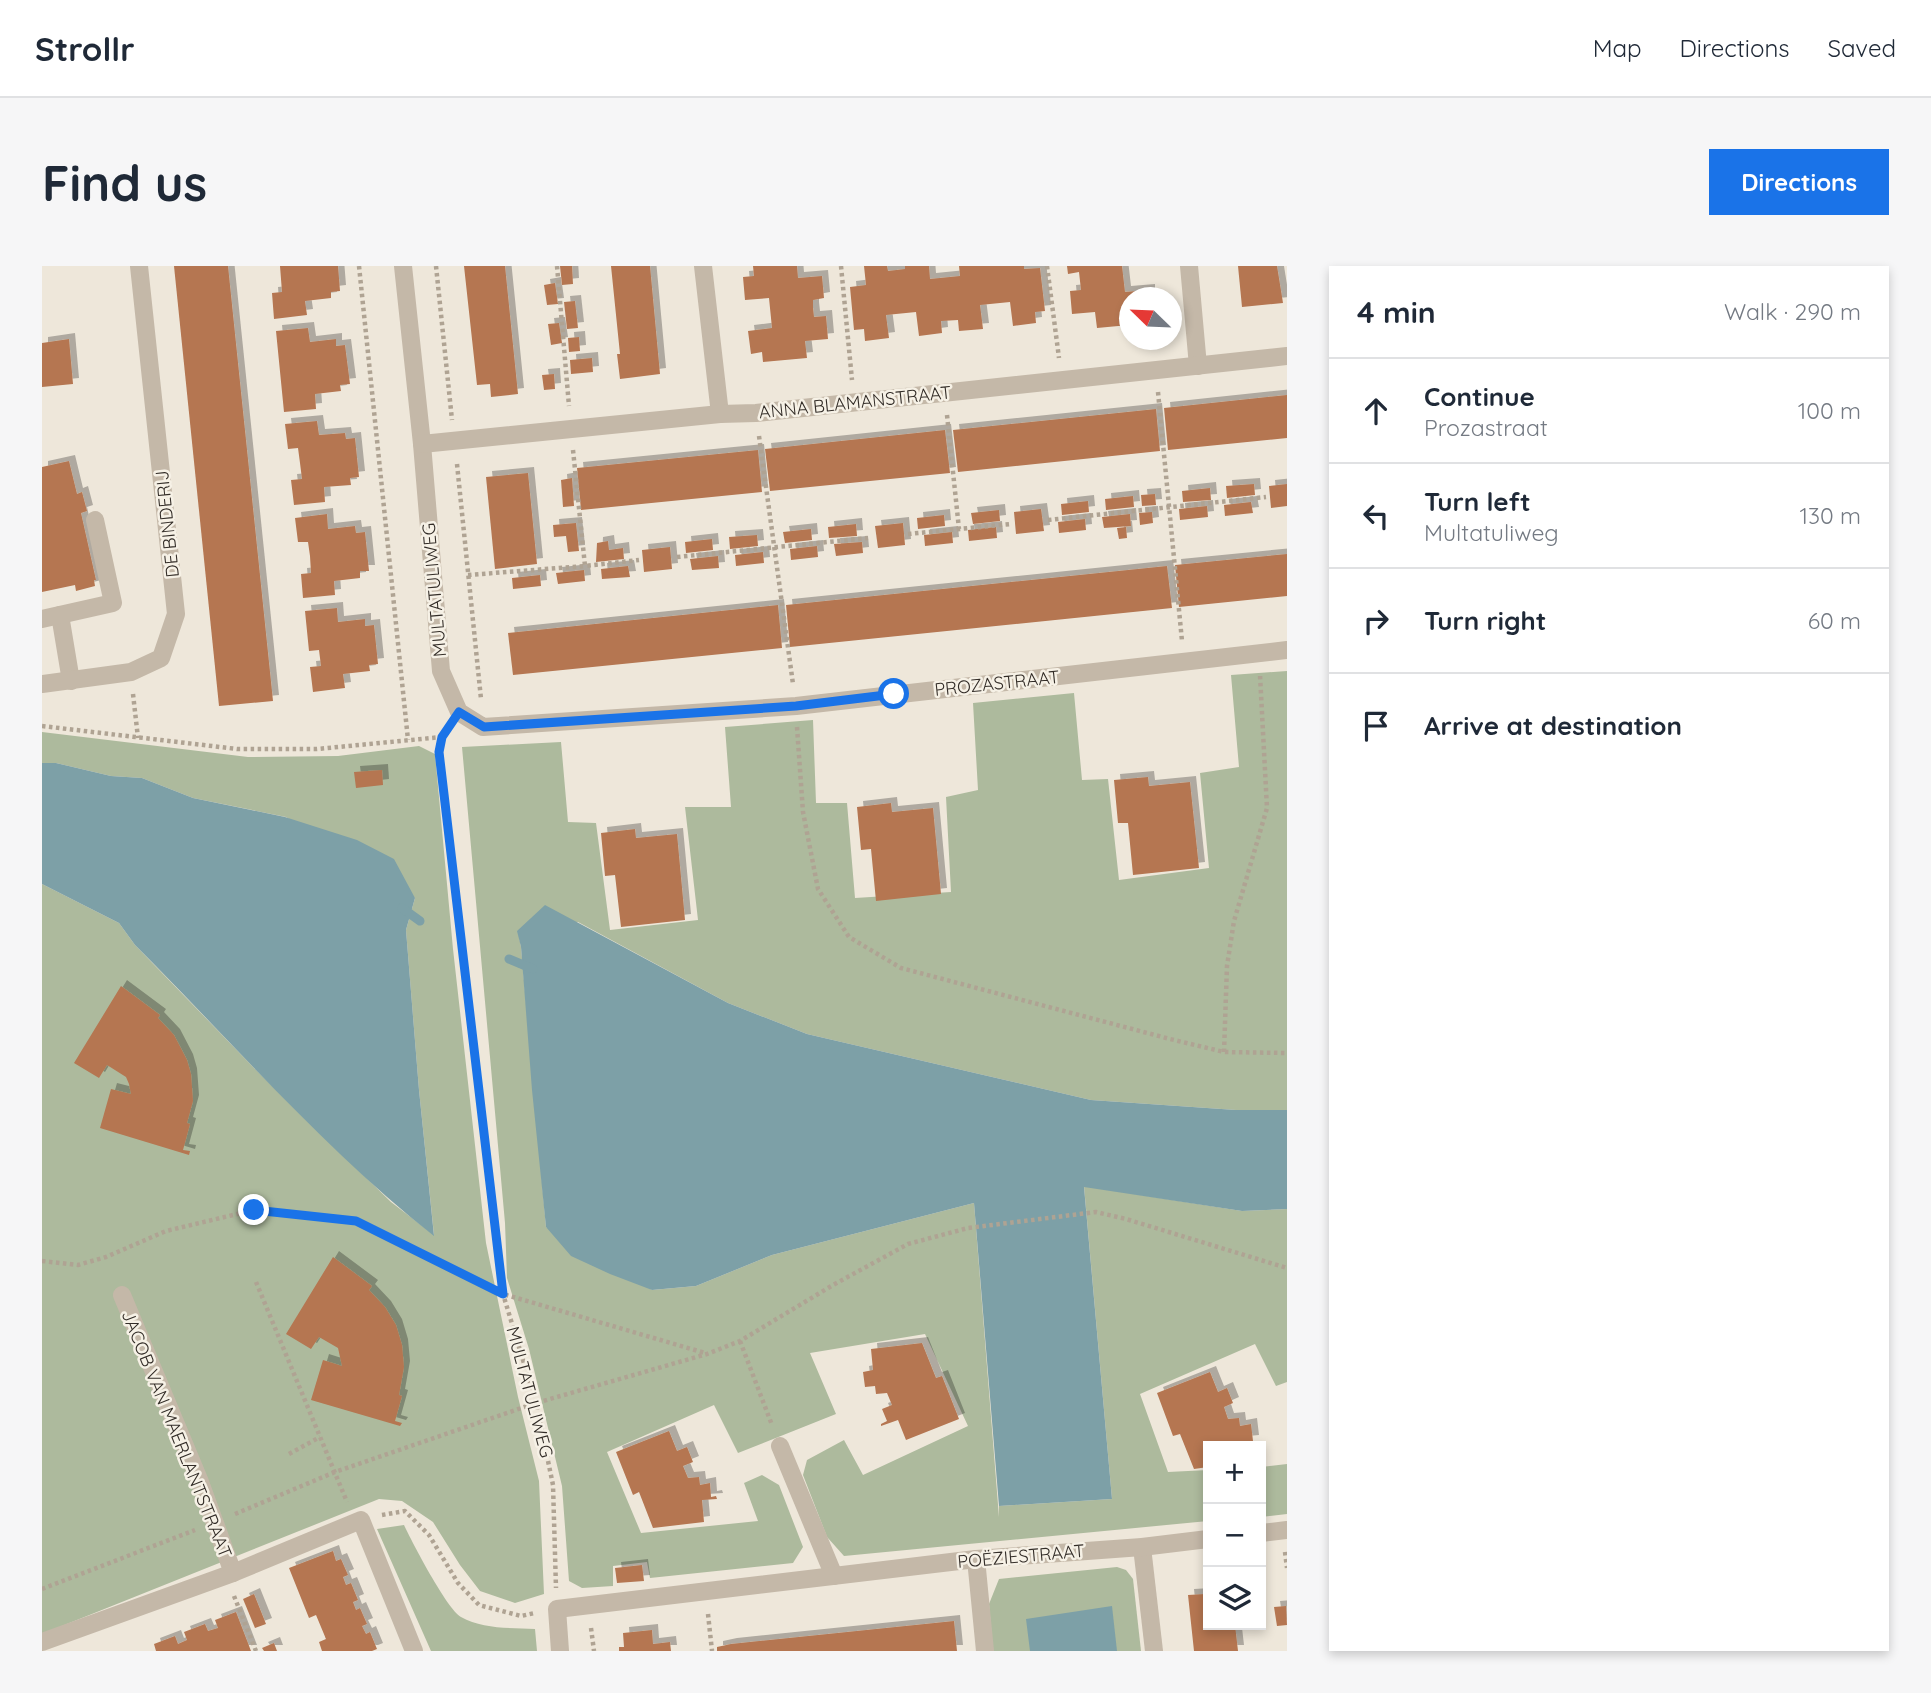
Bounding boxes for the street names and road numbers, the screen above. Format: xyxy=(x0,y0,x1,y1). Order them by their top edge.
street label: ANNA BLAMANSTRAAT xyxy=(758,380,952,424)
street label: DE BINDERIJ xyxy=(150,469,184,579)
street label: MULTATULIWEG xyxy=(417,522,451,658)
street label: PROZASTRAAT xyxy=(933,665,1061,701)
street label: JACOB VAN MAERLANTSTRAAT xyxy=(117,1307,237,1561)
street label: MULTATULIWEG xyxy=(501,1324,559,1460)
street label: POËZIESTRAAT xyxy=(957,1539,1086,1573)

